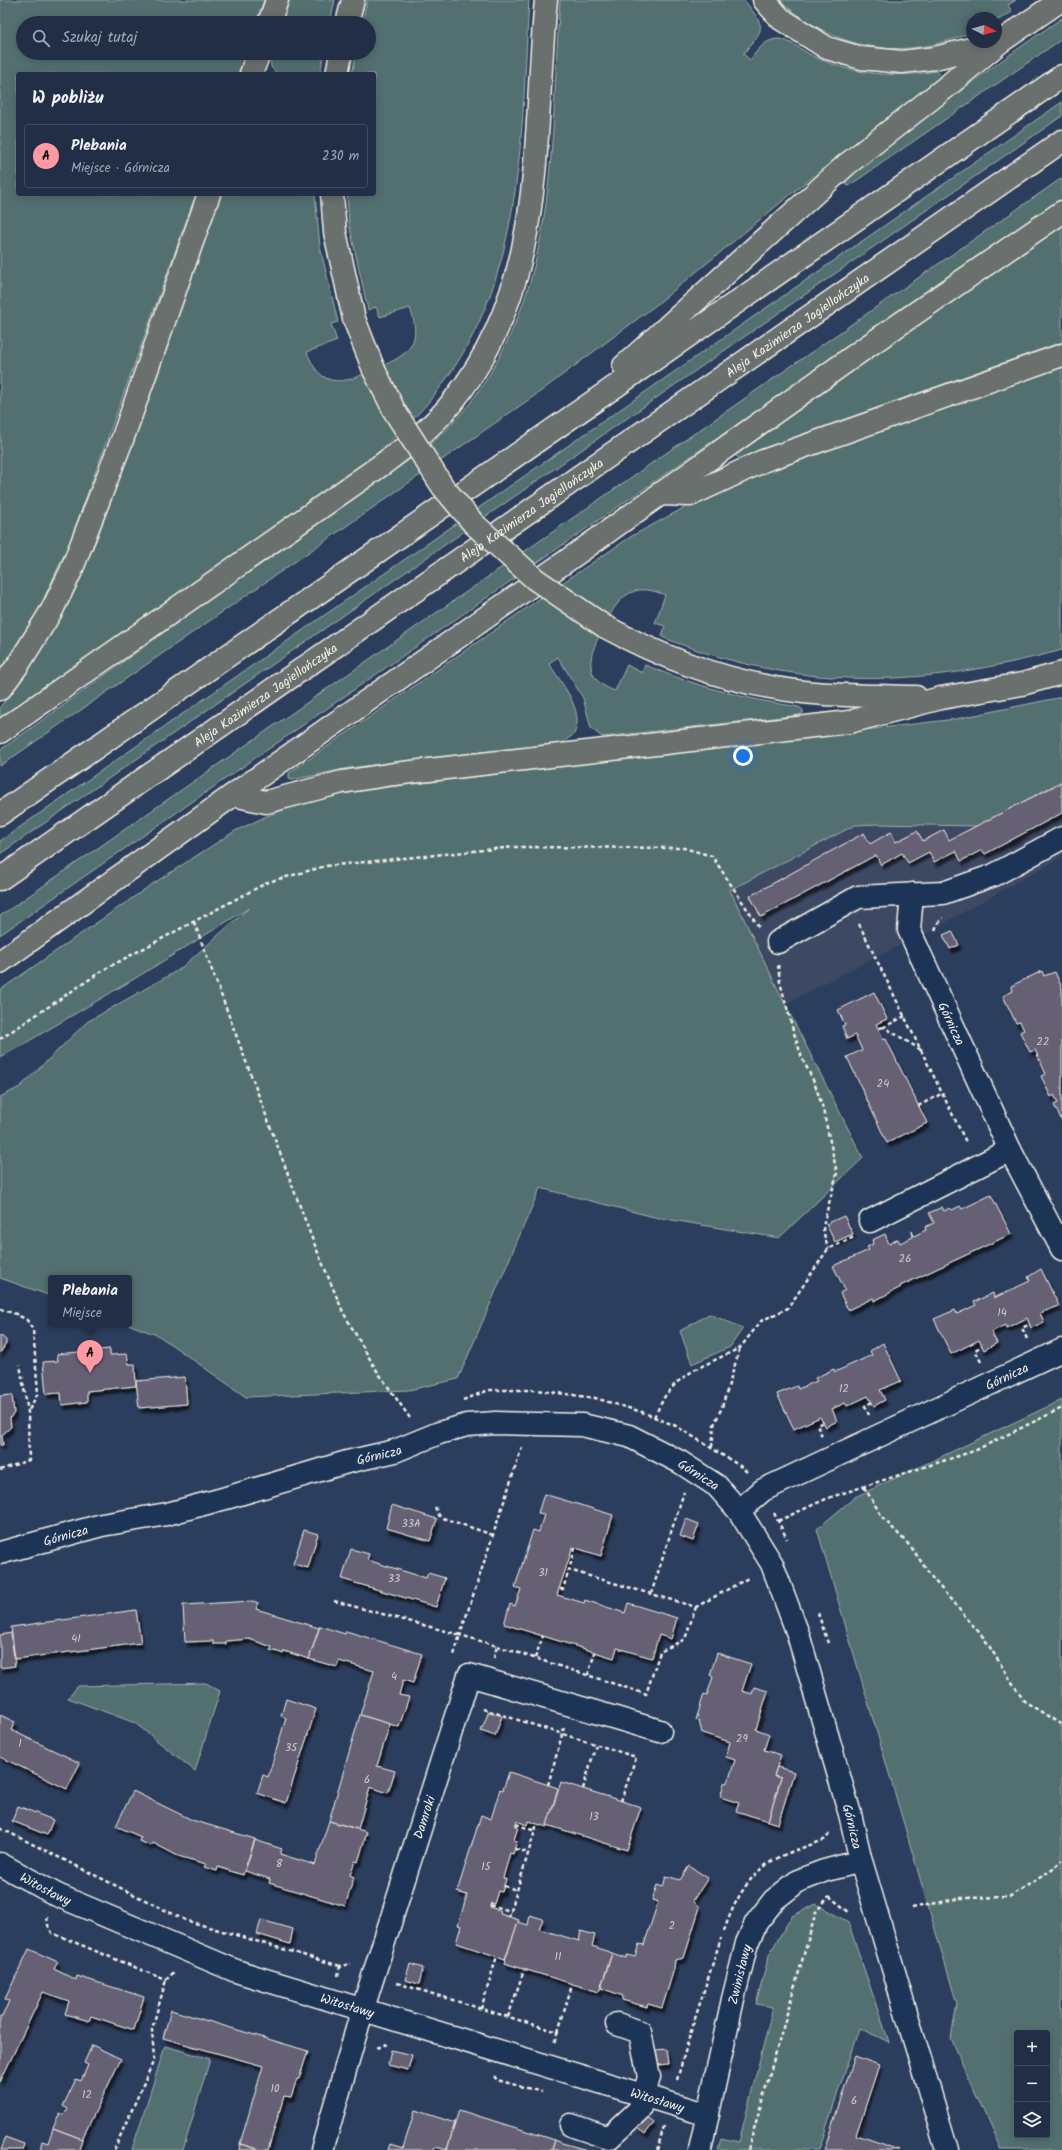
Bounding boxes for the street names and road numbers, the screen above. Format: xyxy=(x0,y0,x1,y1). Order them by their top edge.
street label: Aleja Kazimierza Jagiellończyka xyxy=(722,269,875,384)
street label: Aleja Kazimierza Jagiellończyka xyxy=(456,454,609,569)
street label: Aleja Kazimierza Jagiellończyka xyxy=(190,638,342,753)
street label: Górnicza xyxy=(931,999,970,1049)
street label: Górnicza xyxy=(982,1358,1033,1396)
street label: Górnicza xyxy=(355,1440,406,1471)
street label: Górnicza xyxy=(673,1454,723,1497)
street label: Górnicza xyxy=(41,1520,91,1553)
street label: Damroki xyxy=(408,1793,442,1842)
street label: Górnicza xyxy=(836,1802,867,1851)
street label: Witosławy xyxy=(16,1868,75,1912)
street label: Zwinisławy xyxy=(723,1942,758,2007)
street label: Witosławy xyxy=(318,1988,378,2025)
street label: Witosławy xyxy=(627,2083,687,2119)

